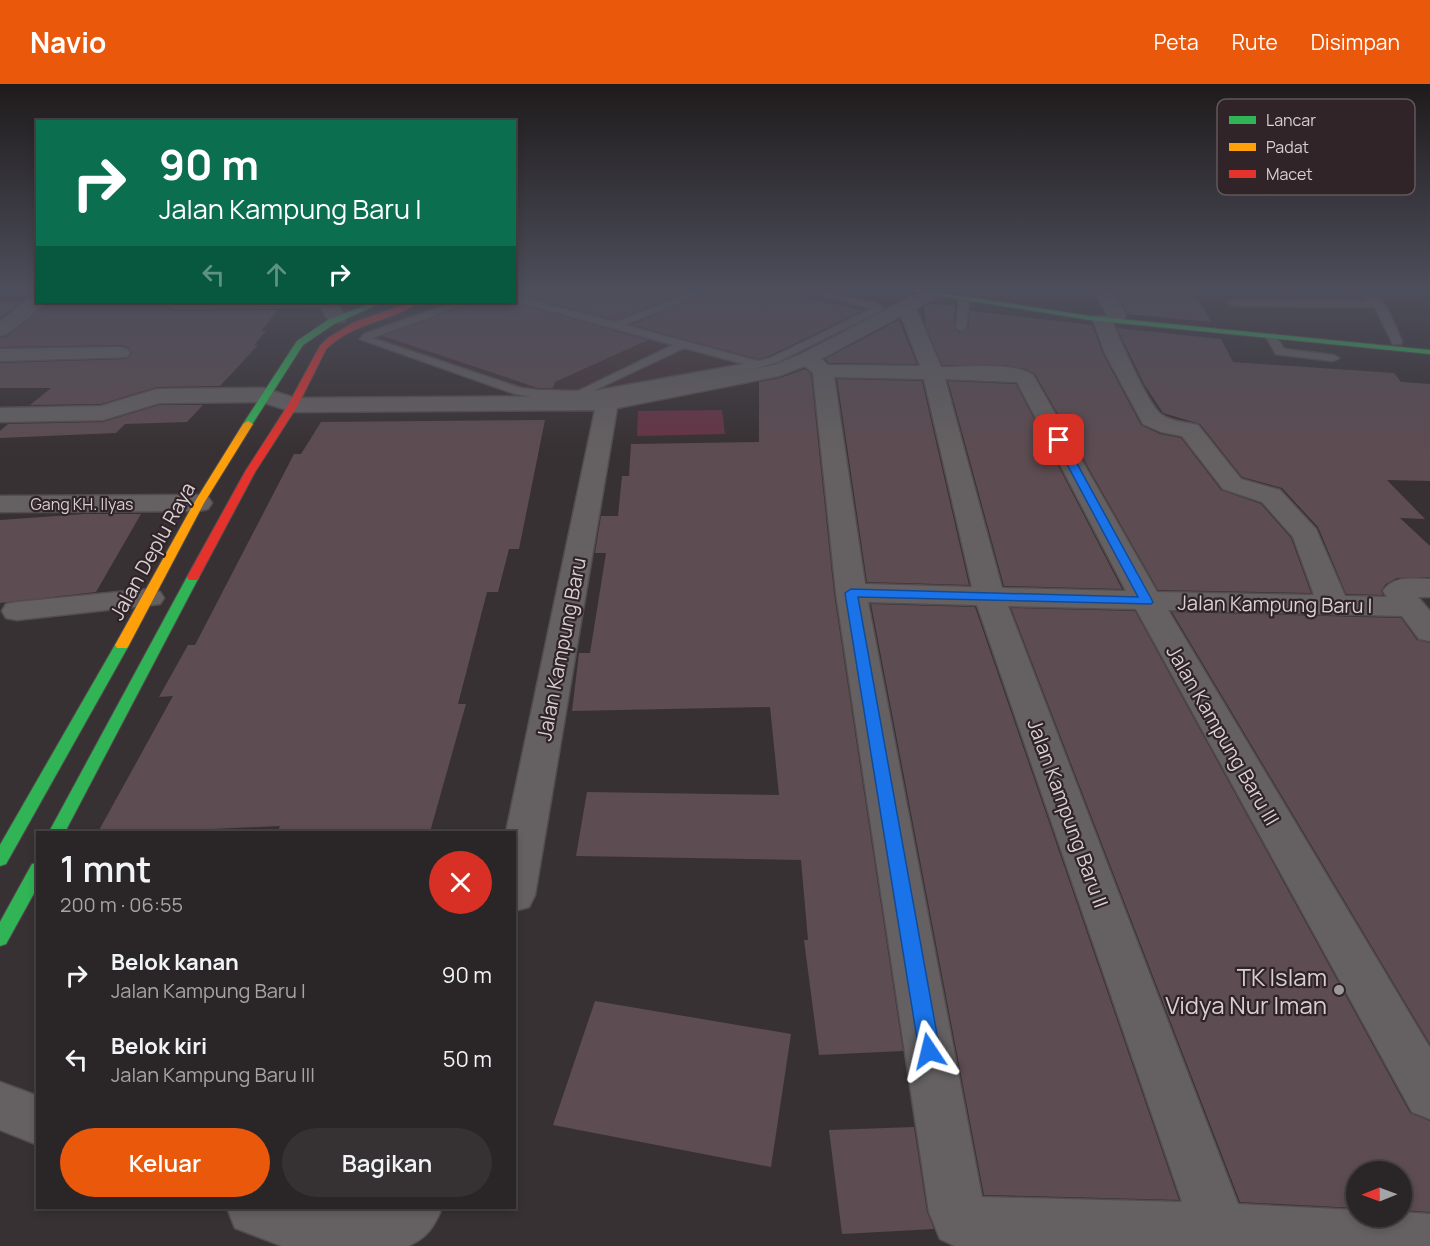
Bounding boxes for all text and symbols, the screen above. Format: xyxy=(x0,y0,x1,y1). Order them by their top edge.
text: Navio xyxy=(30,23,106,61)
text: Peta xyxy=(1154,28,1199,56)
text: Rute xyxy=(1232,28,1278,56)
text: Disimpan xyxy=(1311,28,1400,56)
legend xyxy=(1217,99,1415,195)
text: Lancar xyxy=(1266,109,1316,131)
text: 90 m xyxy=(159,135,259,193)
text: Padat xyxy=(1266,136,1309,158)
icon: right xyxy=(60,144,138,222)
text: Macet xyxy=(1266,163,1313,185)
text: Jalan Kampung Baru I xyxy=(159,190,422,227)
icon: left xyxy=(197,258,230,291)
icon: ahead xyxy=(260,258,293,291)
icon: right xyxy=(323,258,356,291)
pin xyxy=(1033,414,1084,465)
icon: arrive xyxy=(1042,423,1075,456)
street label: Jalan Deplu Raya xyxy=(103,477,201,625)
street label: Gang KH. Ilyas xyxy=(31,493,133,515)
street label: Jalan Kampung Baru xyxy=(530,555,592,743)
street label: Jalan Kampung Baru I xyxy=(1177,589,1373,619)
street label: Jalan Kampung Baru III xyxy=(1160,640,1286,830)
street label: Jalan Kampung Baru II xyxy=(1021,715,1115,911)
text: 1 mnt xyxy=(60,844,152,893)
button: close xyxy=(429,851,492,914)
text: 200 m · 06:55 xyxy=(60,891,183,918)
text: Belok kanan xyxy=(111,947,239,977)
icon: right xyxy=(60,959,93,992)
text: 90 m xyxy=(442,960,492,990)
place label: TK Islam Vidya Nur Iman xyxy=(1165,960,1327,1021)
text: Jalan Kampung Baru I xyxy=(111,977,306,1004)
marker: TK Islam Vidya Nur Iman xyxy=(1332,983,1346,997)
position arrow xyxy=(897,1019,961,1083)
text: Belok kiri xyxy=(111,1031,207,1061)
icon: left xyxy=(60,1043,93,1076)
text: 50 m xyxy=(443,1044,492,1074)
text: Jalan Kampung Baru III xyxy=(111,1061,315,1088)
button: Keluar xyxy=(60,1128,270,1197)
button: Bagikan xyxy=(282,1128,492,1197)
north arrow xyxy=(1346,1161,1412,1227)
map controls xyxy=(1346,1161,1412,1227)

